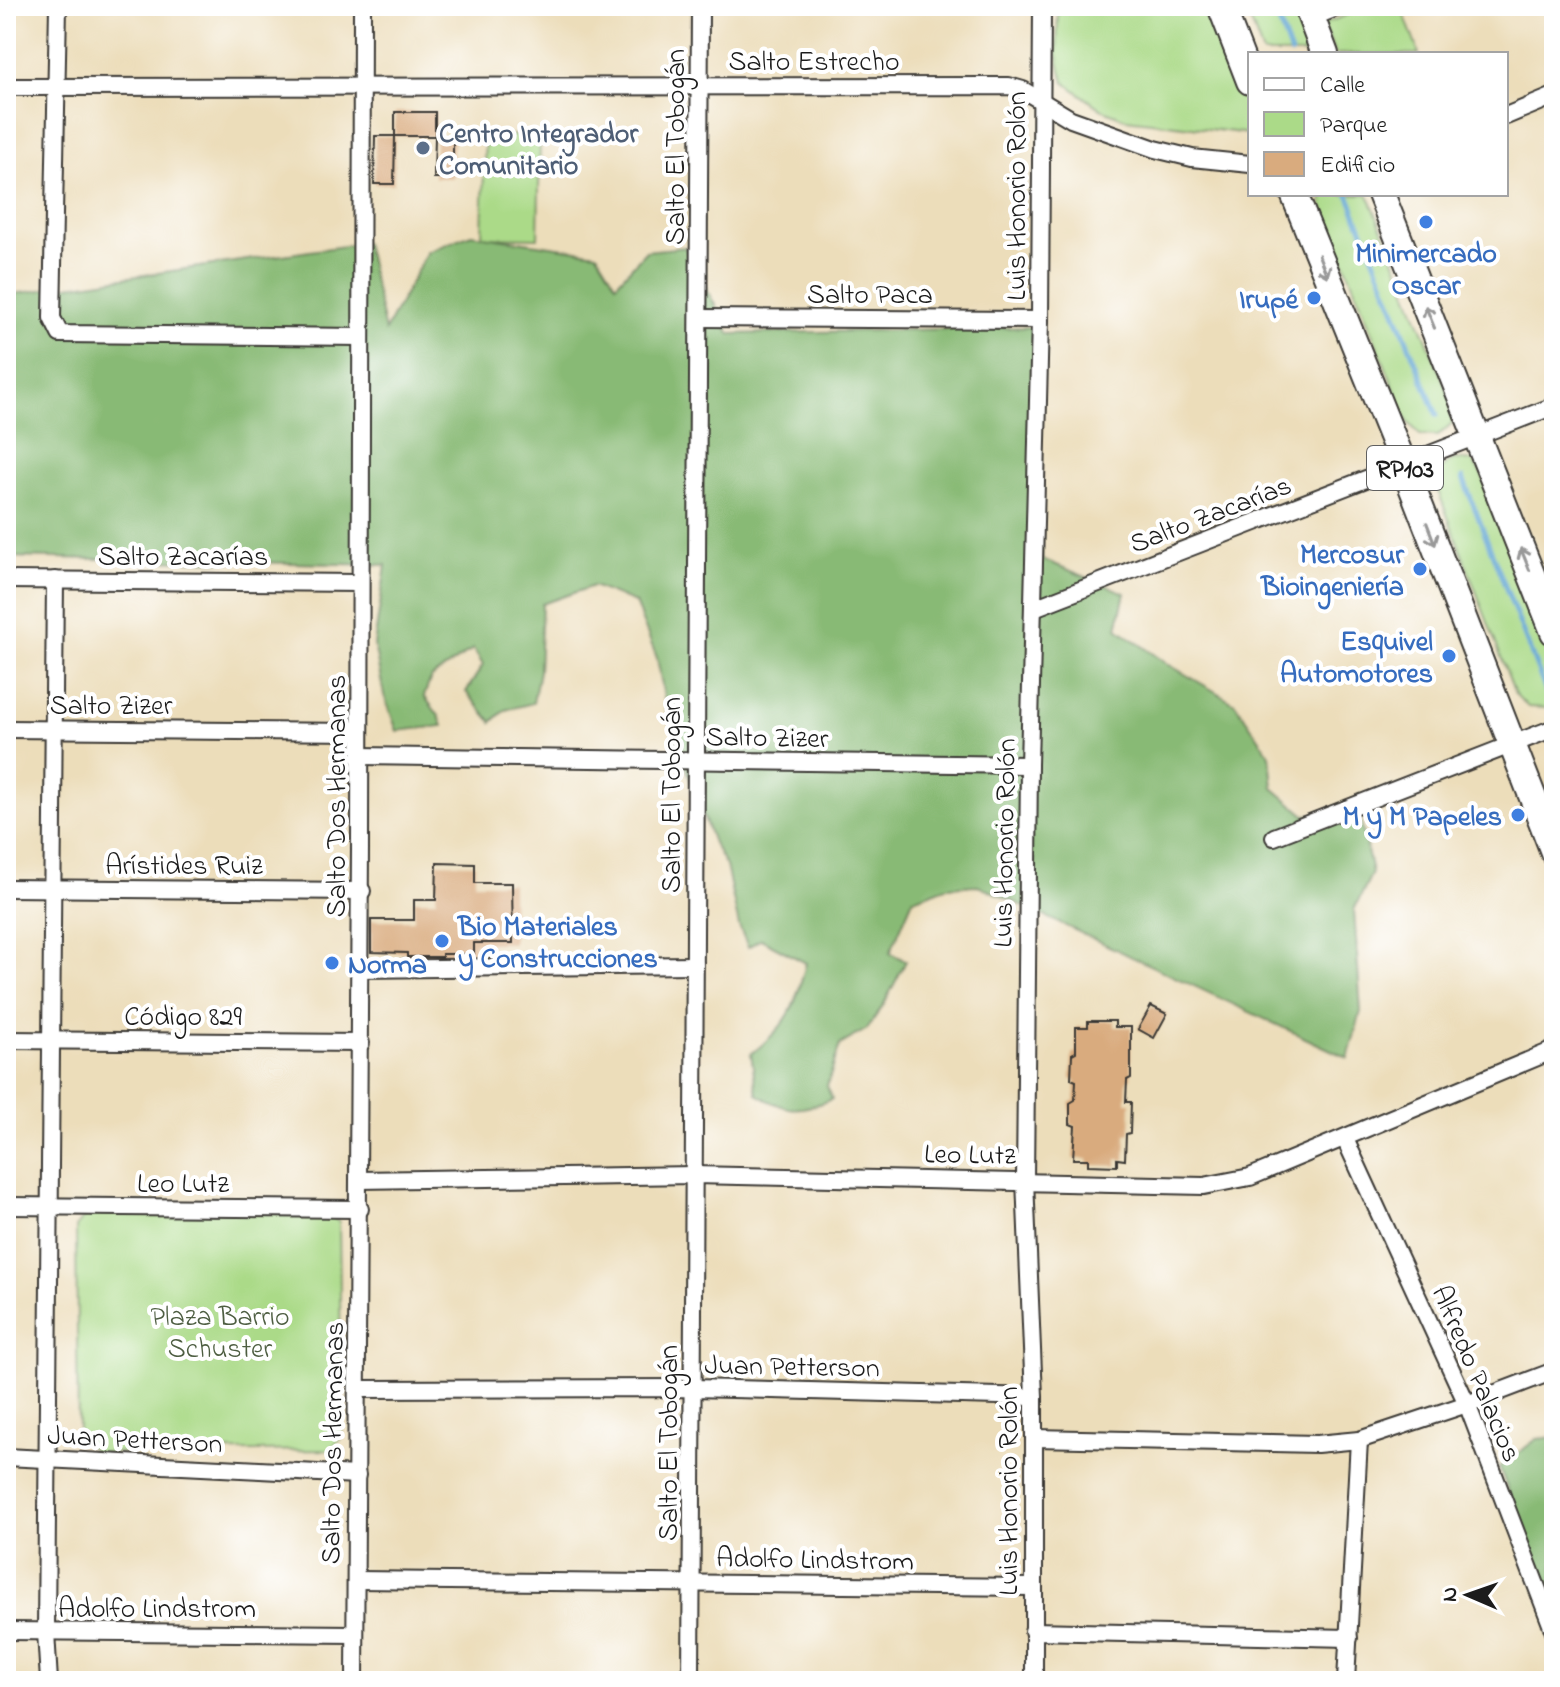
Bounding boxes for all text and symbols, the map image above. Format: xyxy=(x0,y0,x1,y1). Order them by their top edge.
street label: Salto Estrecho xyxy=(729,43,899,84)
street label: Salto El Tobogán xyxy=(657,49,698,245)
legend xyxy=(1248,52,1508,196)
text: Calle xyxy=(1320,69,1365,104)
street label: Luis Honorio Rolón xyxy=(998,91,1039,301)
text: Parque xyxy=(1320,109,1387,144)
place label: Centro Integrador Comunitario xyxy=(439,115,639,188)
marker: Centro Integrador Comunitario xyxy=(414,139,432,157)
text: Edificio xyxy=(1320,149,1395,184)
marker: Minimercado Oscar xyxy=(1417,213,1435,231)
place label: Minimercado Oscar xyxy=(1355,235,1497,308)
one-way arrow xyxy=(1317,253,1332,278)
street label: Salto Paca xyxy=(807,276,933,317)
place label: Irupé xyxy=(1239,281,1299,322)
marker: Irupé xyxy=(1305,289,1323,307)
one-way arrow xyxy=(1421,305,1436,330)
road number: RP103 xyxy=(1367,446,1443,490)
street label: Salto Zacarías xyxy=(1124,467,1298,566)
one-way arrow xyxy=(1425,521,1439,545)
place label: Mercosur Bioingeniería xyxy=(1259,536,1405,610)
street label: Salto Zacarías xyxy=(98,538,268,579)
one-way arrow xyxy=(1517,547,1531,572)
marker: Mercosur Bioingeniería xyxy=(1411,560,1429,578)
place label: Esquivel Automotores xyxy=(1280,623,1433,696)
marker: Esquivel Automotores xyxy=(1440,647,1458,665)
street label: Salto Dos Hermanas xyxy=(318,675,359,917)
street label: Salto Zizer xyxy=(50,687,173,728)
street label: Salto El Tobogán xyxy=(653,697,694,893)
street label: Salto Zizer xyxy=(705,718,829,761)
street label: Luis Honorio Rolón xyxy=(984,738,1029,948)
place label: M y M Papeles xyxy=(1343,798,1502,839)
marker: M y M Papeles xyxy=(1509,806,1527,824)
street label: Arístides Ruiz xyxy=(105,847,263,888)
place label: Bio Materiales y Construcciones xyxy=(456,908,658,981)
marker: Bio Materiales y Construcciones xyxy=(433,932,451,950)
place label: Norma xyxy=(348,946,427,987)
marker: Norma xyxy=(323,954,341,972)
street label: Código 829 xyxy=(124,998,242,1039)
street label: Leo Lutz xyxy=(924,1135,1017,1178)
street label: Leo Lutz xyxy=(137,1165,229,1206)
street label: Alfredo Palacios xyxy=(1419,1280,1530,1469)
park label: Plaza Barrio Schuster xyxy=(150,1298,290,1371)
street label: Salto Dos Hermanas xyxy=(312,1321,357,1565)
street label: Salto El Tobogán xyxy=(650,1345,691,1541)
street label: Juan Petterson xyxy=(704,1346,880,1391)
street label: Luis Honorio Rolón xyxy=(990,1386,1031,1596)
street label: Juan Petterson xyxy=(46,1416,223,1467)
street label: Adolfo Lindstrom xyxy=(716,1539,914,1584)
north arrow xyxy=(1428,1555,1508,1635)
text: N xyxy=(1435,1586,1467,1602)
street label: Adolfo Lindstrom xyxy=(58,1590,256,1631)

